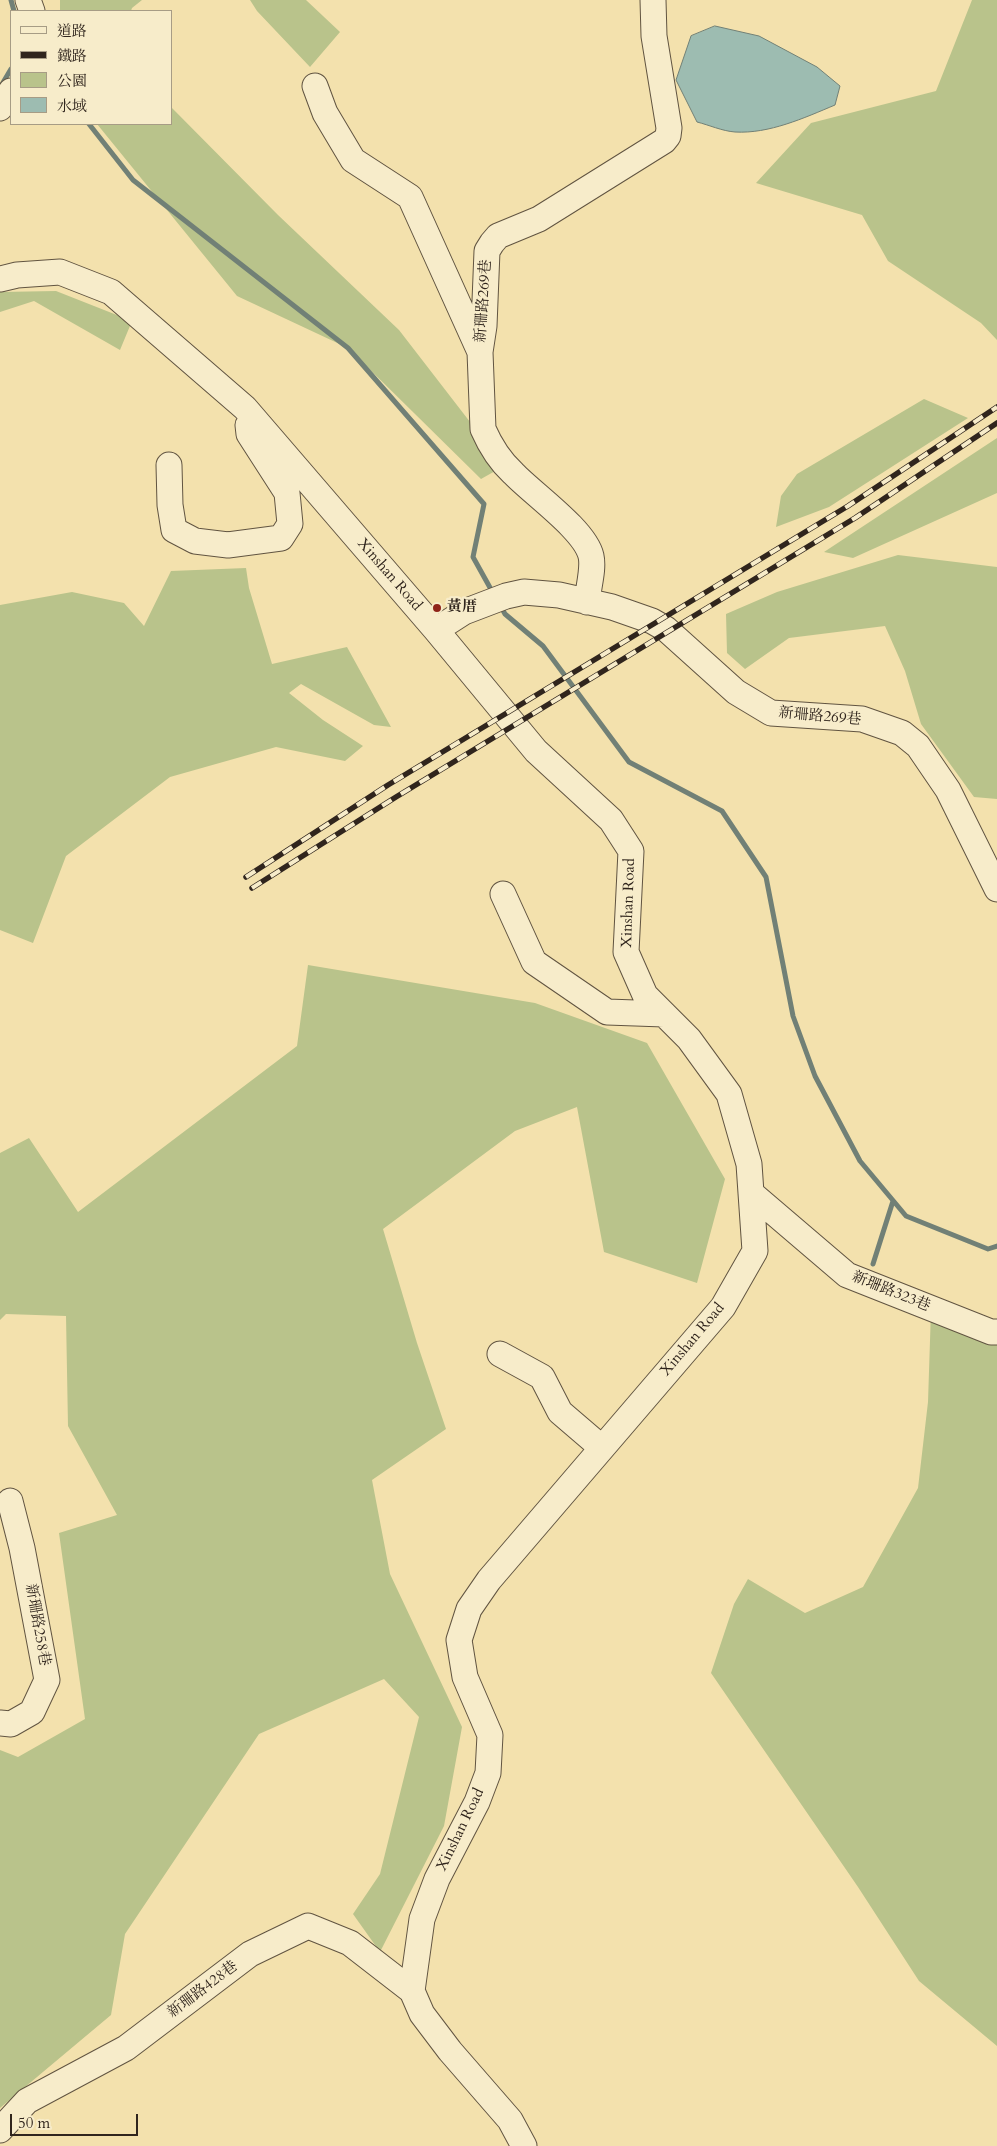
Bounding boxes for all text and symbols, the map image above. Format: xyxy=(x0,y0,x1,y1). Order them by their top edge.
legend xyxy=(10,10,172,125)
text: 道路 xyxy=(57,21,87,41)
text: 鐵路 xyxy=(57,46,87,66)
text: 公園 xyxy=(57,71,87,91)
text: 水域 xyxy=(57,96,87,116)
street label: 新珊路269巷 xyxy=(472,259,496,343)
street label: Xinshan Road xyxy=(353,535,425,615)
place label: 黃厝 xyxy=(447,599,477,617)
marker: 黃厝 xyxy=(431,602,443,614)
street label: 新珊路269巷 xyxy=(778,704,862,730)
street label: Xinshan Road xyxy=(618,858,640,948)
street label: 新珊路323巷 xyxy=(849,1268,933,1316)
street label: Xinshan Road xyxy=(657,1300,729,1380)
street label: 新珊路258巷 xyxy=(21,1583,53,1667)
street label: Xinshan Road xyxy=(433,1786,489,1874)
street label: 新珊路428巷 xyxy=(164,1958,242,2022)
scale bar xyxy=(12,2104,140,2136)
text: 50 m xyxy=(18,2113,50,2133)

